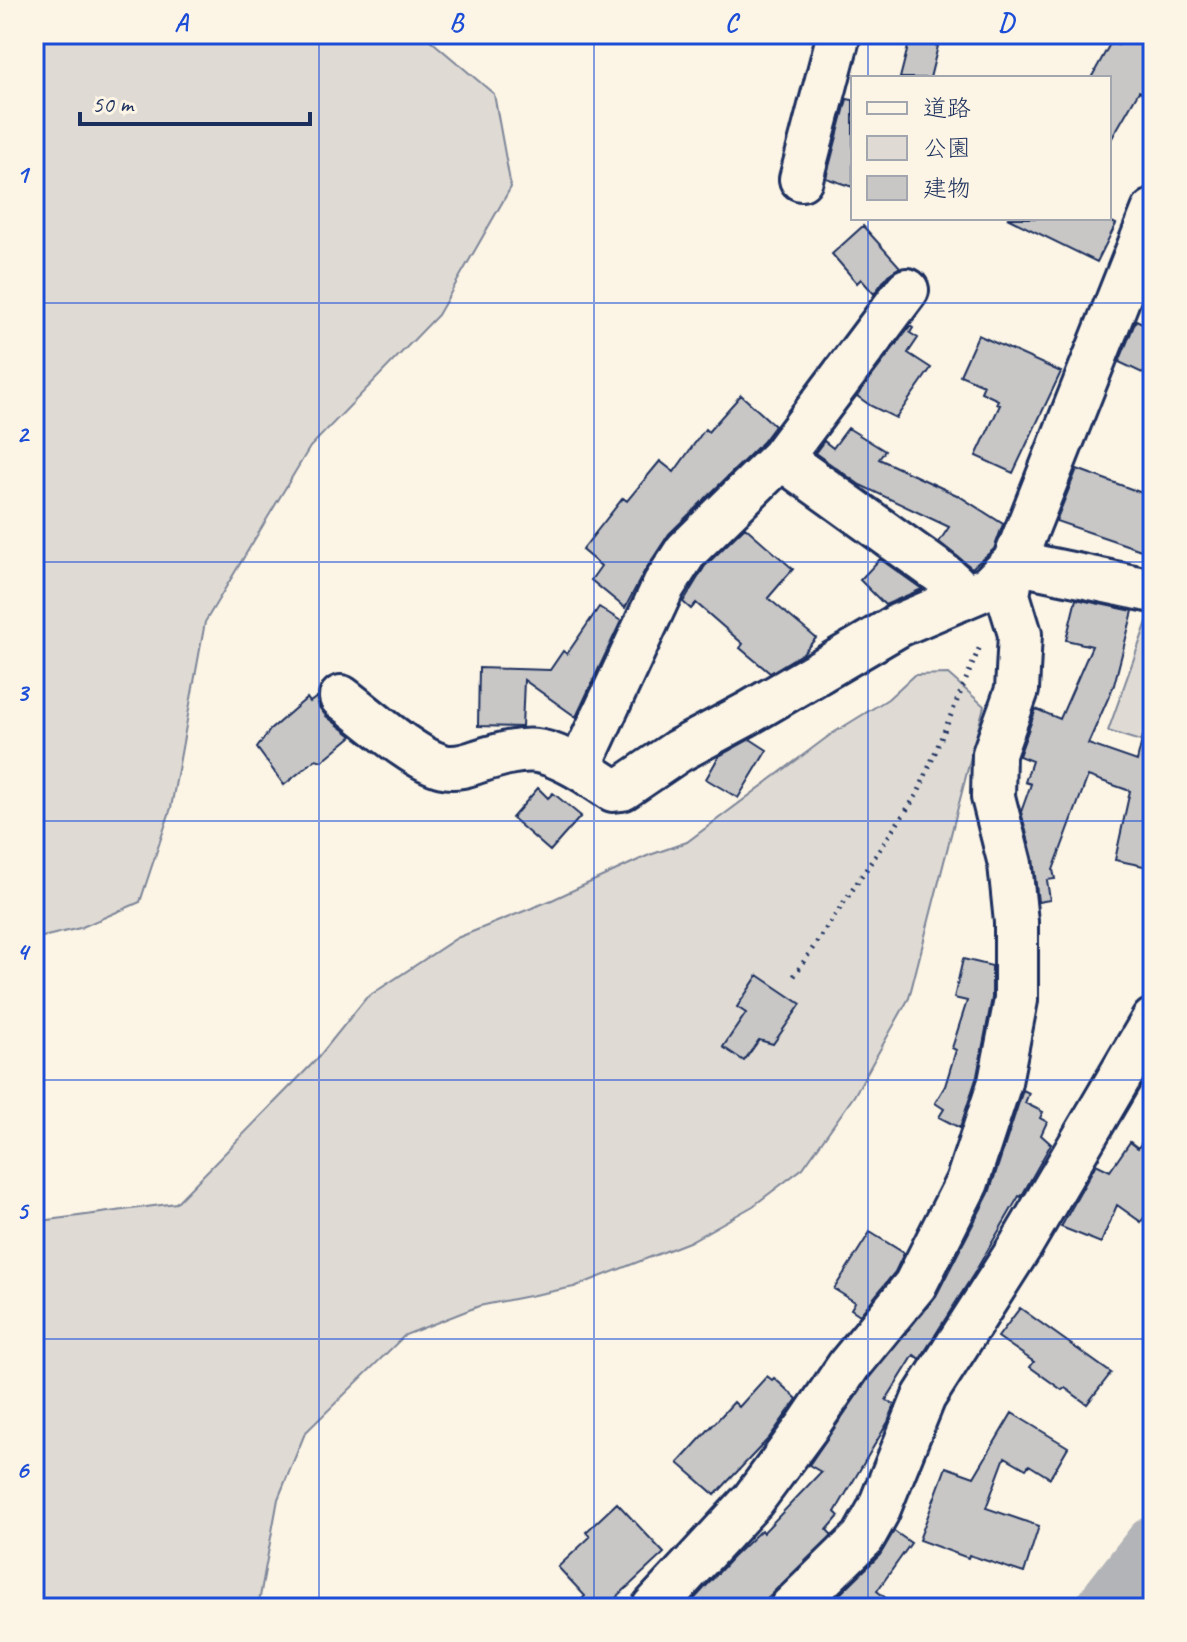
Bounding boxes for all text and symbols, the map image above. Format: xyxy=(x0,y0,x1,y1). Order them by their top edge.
text: A xyxy=(174,6,189,39)
text: B xyxy=(449,6,465,39)
text: C xyxy=(725,6,741,39)
text: D xyxy=(998,6,1016,39)
scale bar xyxy=(80,76,310,126)
legend xyxy=(851,76,1111,220)
text: 50 m xyxy=(92,89,135,119)
text: 道路 xyxy=(923,93,971,123)
text: 公園 xyxy=(923,133,971,163)
text: 1 xyxy=(16,158,31,191)
text: 建物 xyxy=(923,173,971,203)
text: 2 xyxy=(16,417,30,450)
text: 3 xyxy=(16,676,30,709)
text: 4 xyxy=(16,935,31,968)
text: 5 xyxy=(16,1194,30,1227)
text: 6 xyxy=(16,1453,30,1486)

